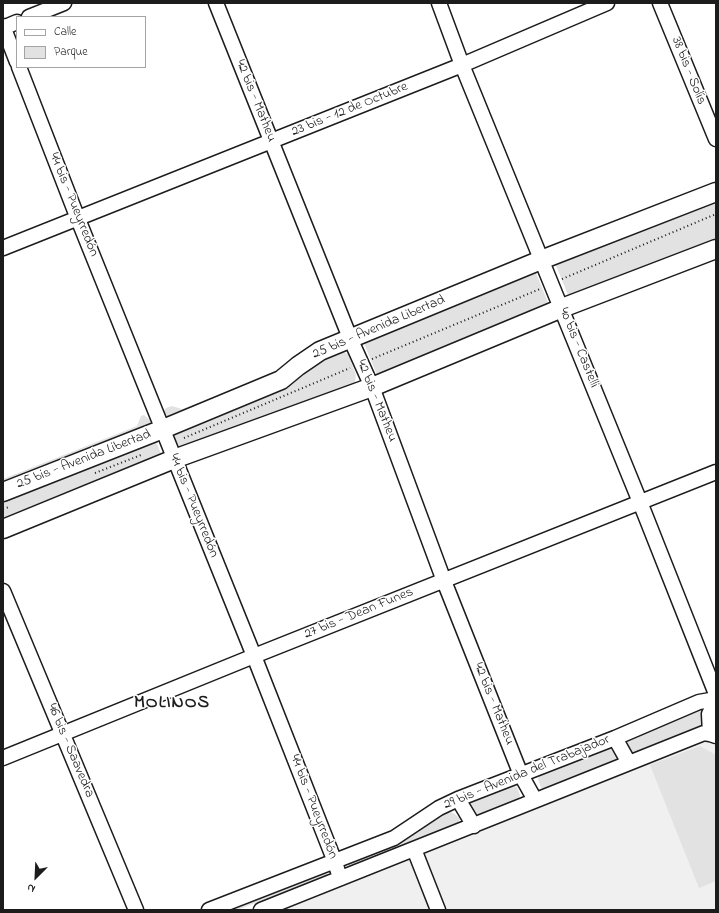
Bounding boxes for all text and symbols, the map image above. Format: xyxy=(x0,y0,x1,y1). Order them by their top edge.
legend xyxy=(16,16,146,68)
text: Calle xyxy=(54,23,76,41)
street label: 38 bis - Solís xyxy=(667,35,709,107)
text: Parque xyxy=(54,43,88,61)
street label: 42 bis - Matheu xyxy=(231,57,279,145)
street label: 23 bis - 12 de Octubre xyxy=(289,79,411,141)
street label: 44 bis - Pueyrredón xyxy=(44,151,102,259)
street label: 25 bis - Avenida Libertad xyxy=(310,292,448,364)
street label: 40 bis - Castelli xyxy=(554,305,602,391)
street label: 42 bis - Matheu xyxy=(352,357,400,445)
street label: 25 bis - Avenida Libertad xyxy=(14,427,154,493)
street label: 44 bis - Pueyrredón xyxy=(164,452,222,560)
street label: 27 bis - Dean Funes xyxy=(302,584,416,644)
street label: 42 bis - Matheu xyxy=(469,660,517,748)
district label: MOLINOS xyxy=(134,693,210,715)
street label: 46 bis - Saavedra xyxy=(43,701,97,801)
street label: 29 bis - Avenida del Trabajador xyxy=(441,732,613,814)
street label: 44 bis - Pueyrredón xyxy=(285,752,341,862)
north arrow xyxy=(16,857,56,897)
text: N xyxy=(24,879,38,897)

